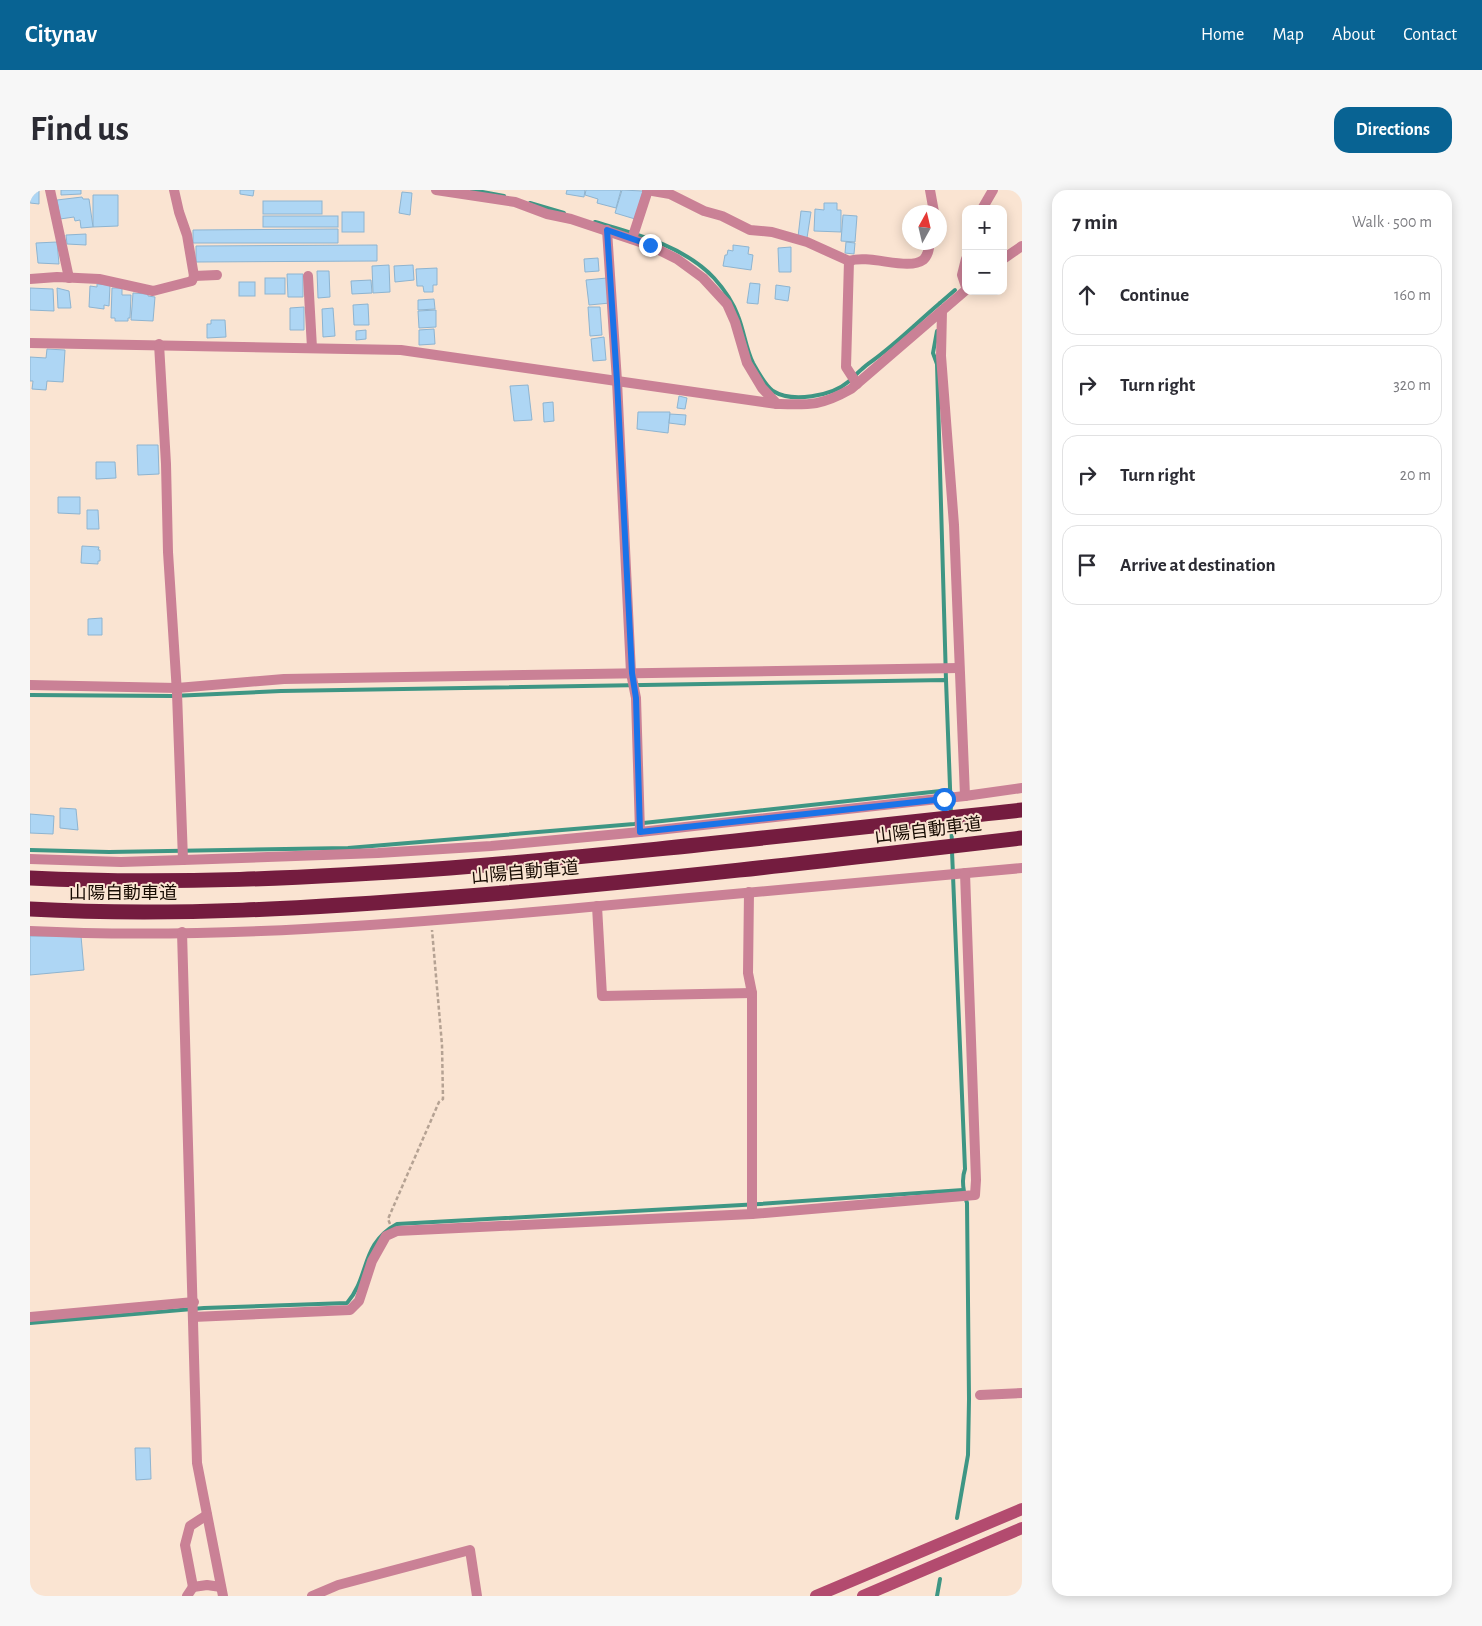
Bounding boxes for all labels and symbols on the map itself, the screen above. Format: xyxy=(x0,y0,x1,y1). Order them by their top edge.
north arrow xyxy=(902,205,947,250)
route end xyxy=(639,234,662,257)
route start xyxy=(933,788,956,811)
street label: 山陽自動車道 xyxy=(873,813,983,847)
street label: 山陽自動車道 xyxy=(470,857,580,887)
street label: 山陽自動車道 xyxy=(69,883,177,903)

